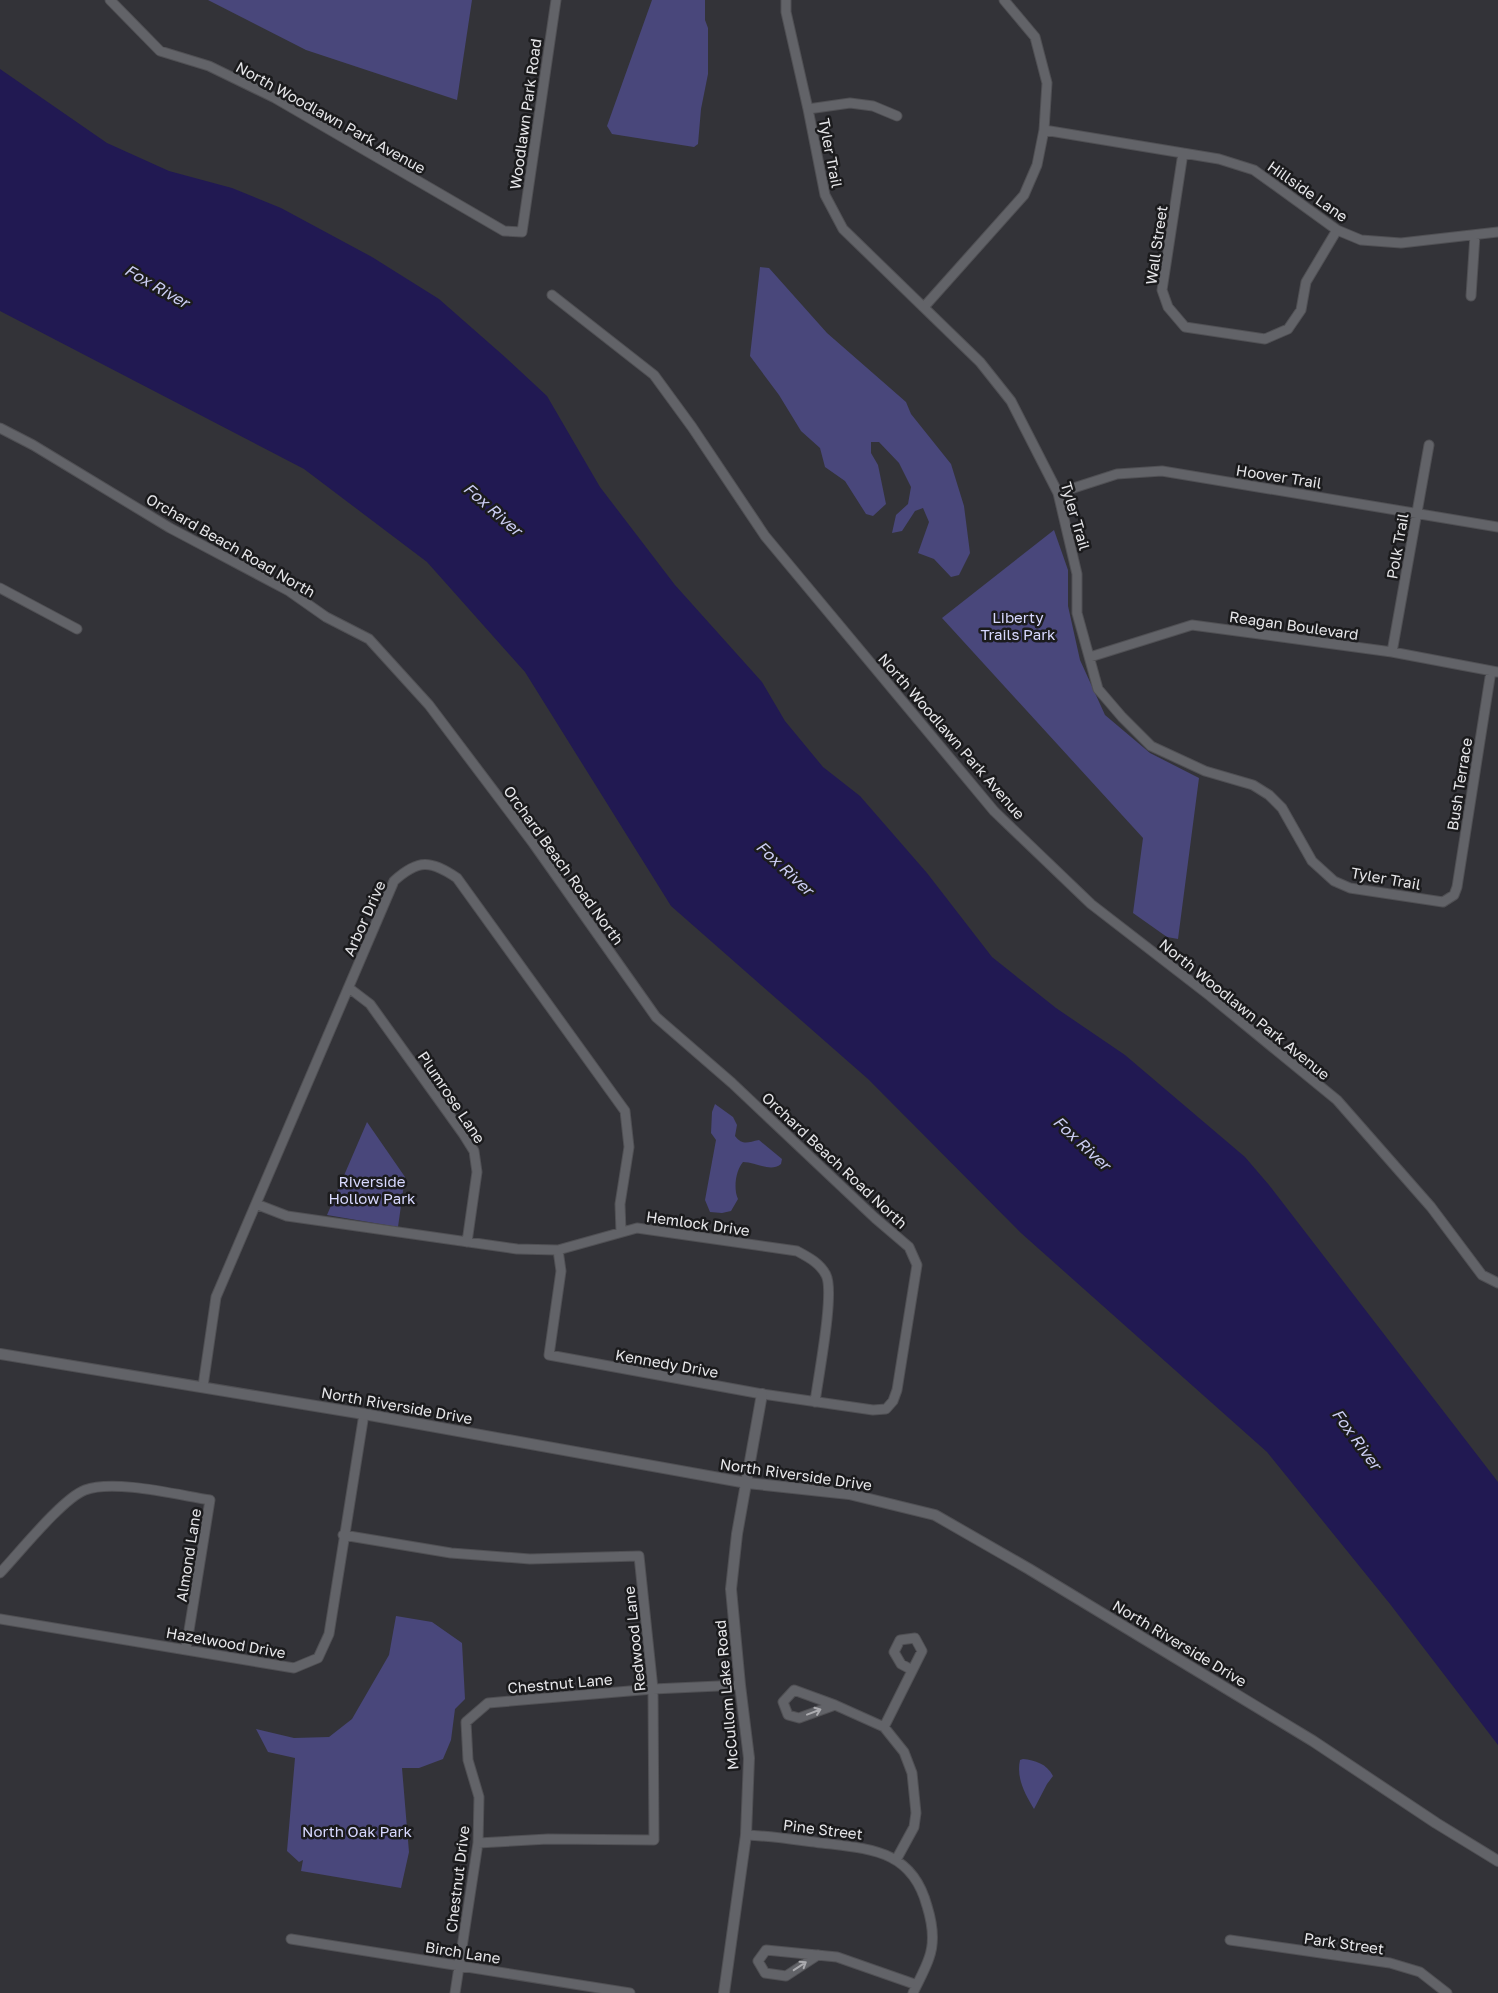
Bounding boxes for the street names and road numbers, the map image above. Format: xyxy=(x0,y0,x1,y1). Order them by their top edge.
street label: Woodlawn Park Road xyxy=(505,37,545,191)
street label: North Woodlawn Park Avenue xyxy=(233,57,429,177)
street label: Tyler Trail xyxy=(815,117,847,189)
street label: Hillside Lane xyxy=(1264,157,1352,225)
street label: Wall Street xyxy=(1142,204,1170,286)
street label: Hoover Trail xyxy=(1235,460,1323,492)
street label: Tyler Trail xyxy=(1058,480,1094,553)
street label: Orchard Beach Road North xyxy=(143,489,319,601)
street label: Polk Trail xyxy=(1382,511,1412,580)
street label: Reagan Boulevard xyxy=(1228,607,1360,643)
street label: North Woodlawn Park Avenue xyxy=(875,649,1029,823)
street label: Bush Terrace xyxy=(1443,736,1475,832)
street label: Orchard Beach Road North xyxy=(500,782,628,948)
street label: Tyler Trail xyxy=(1350,863,1422,893)
street label: Arbor Drive xyxy=(339,877,389,959)
street label: North Woodlawn Park Avenue xyxy=(1156,935,1334,1084)
street label: Plumrose Lane xyxy=(415,1048,490,1147)
street label: Orchard Beach Road North xyxy=(759,1088,911,1232)
street label: Hemlock Drive xyxy=(645,1207,751,1239)
street label: Kennedy Drive xyxy=(614,1345,720,1381)
street label: North Riverside Drive xyxy=(320,1383,474,1427)
street label: North Riverside Drive xyxy=(719,1454,873,1494)
street label: Almond Lane xyxy=(172,1507,204,1603)
street label: Redwood Lane xyxy=(619,1585,648,1693)
street label: North Riverside Drive xyxy=(1110,1596,1251,1690)
street label: McCullom Lake Road xyxy=(710,1619,742,1771)
street label: Hazelwood Drive xyxy=(165,1623,287,1661)
street label: Chestnut Lane xyxy=(507,1669,613,1697)
street label: Pine Street xyxy=(782,1815,864,1843)
street label: Chestnut Drive xyxy=(442,1824,473,1933)
street label: Park Street xyxy=(1303,1928,1385,1958)
street label: Birch Lane xyxy=(424,1937,502,1967)

